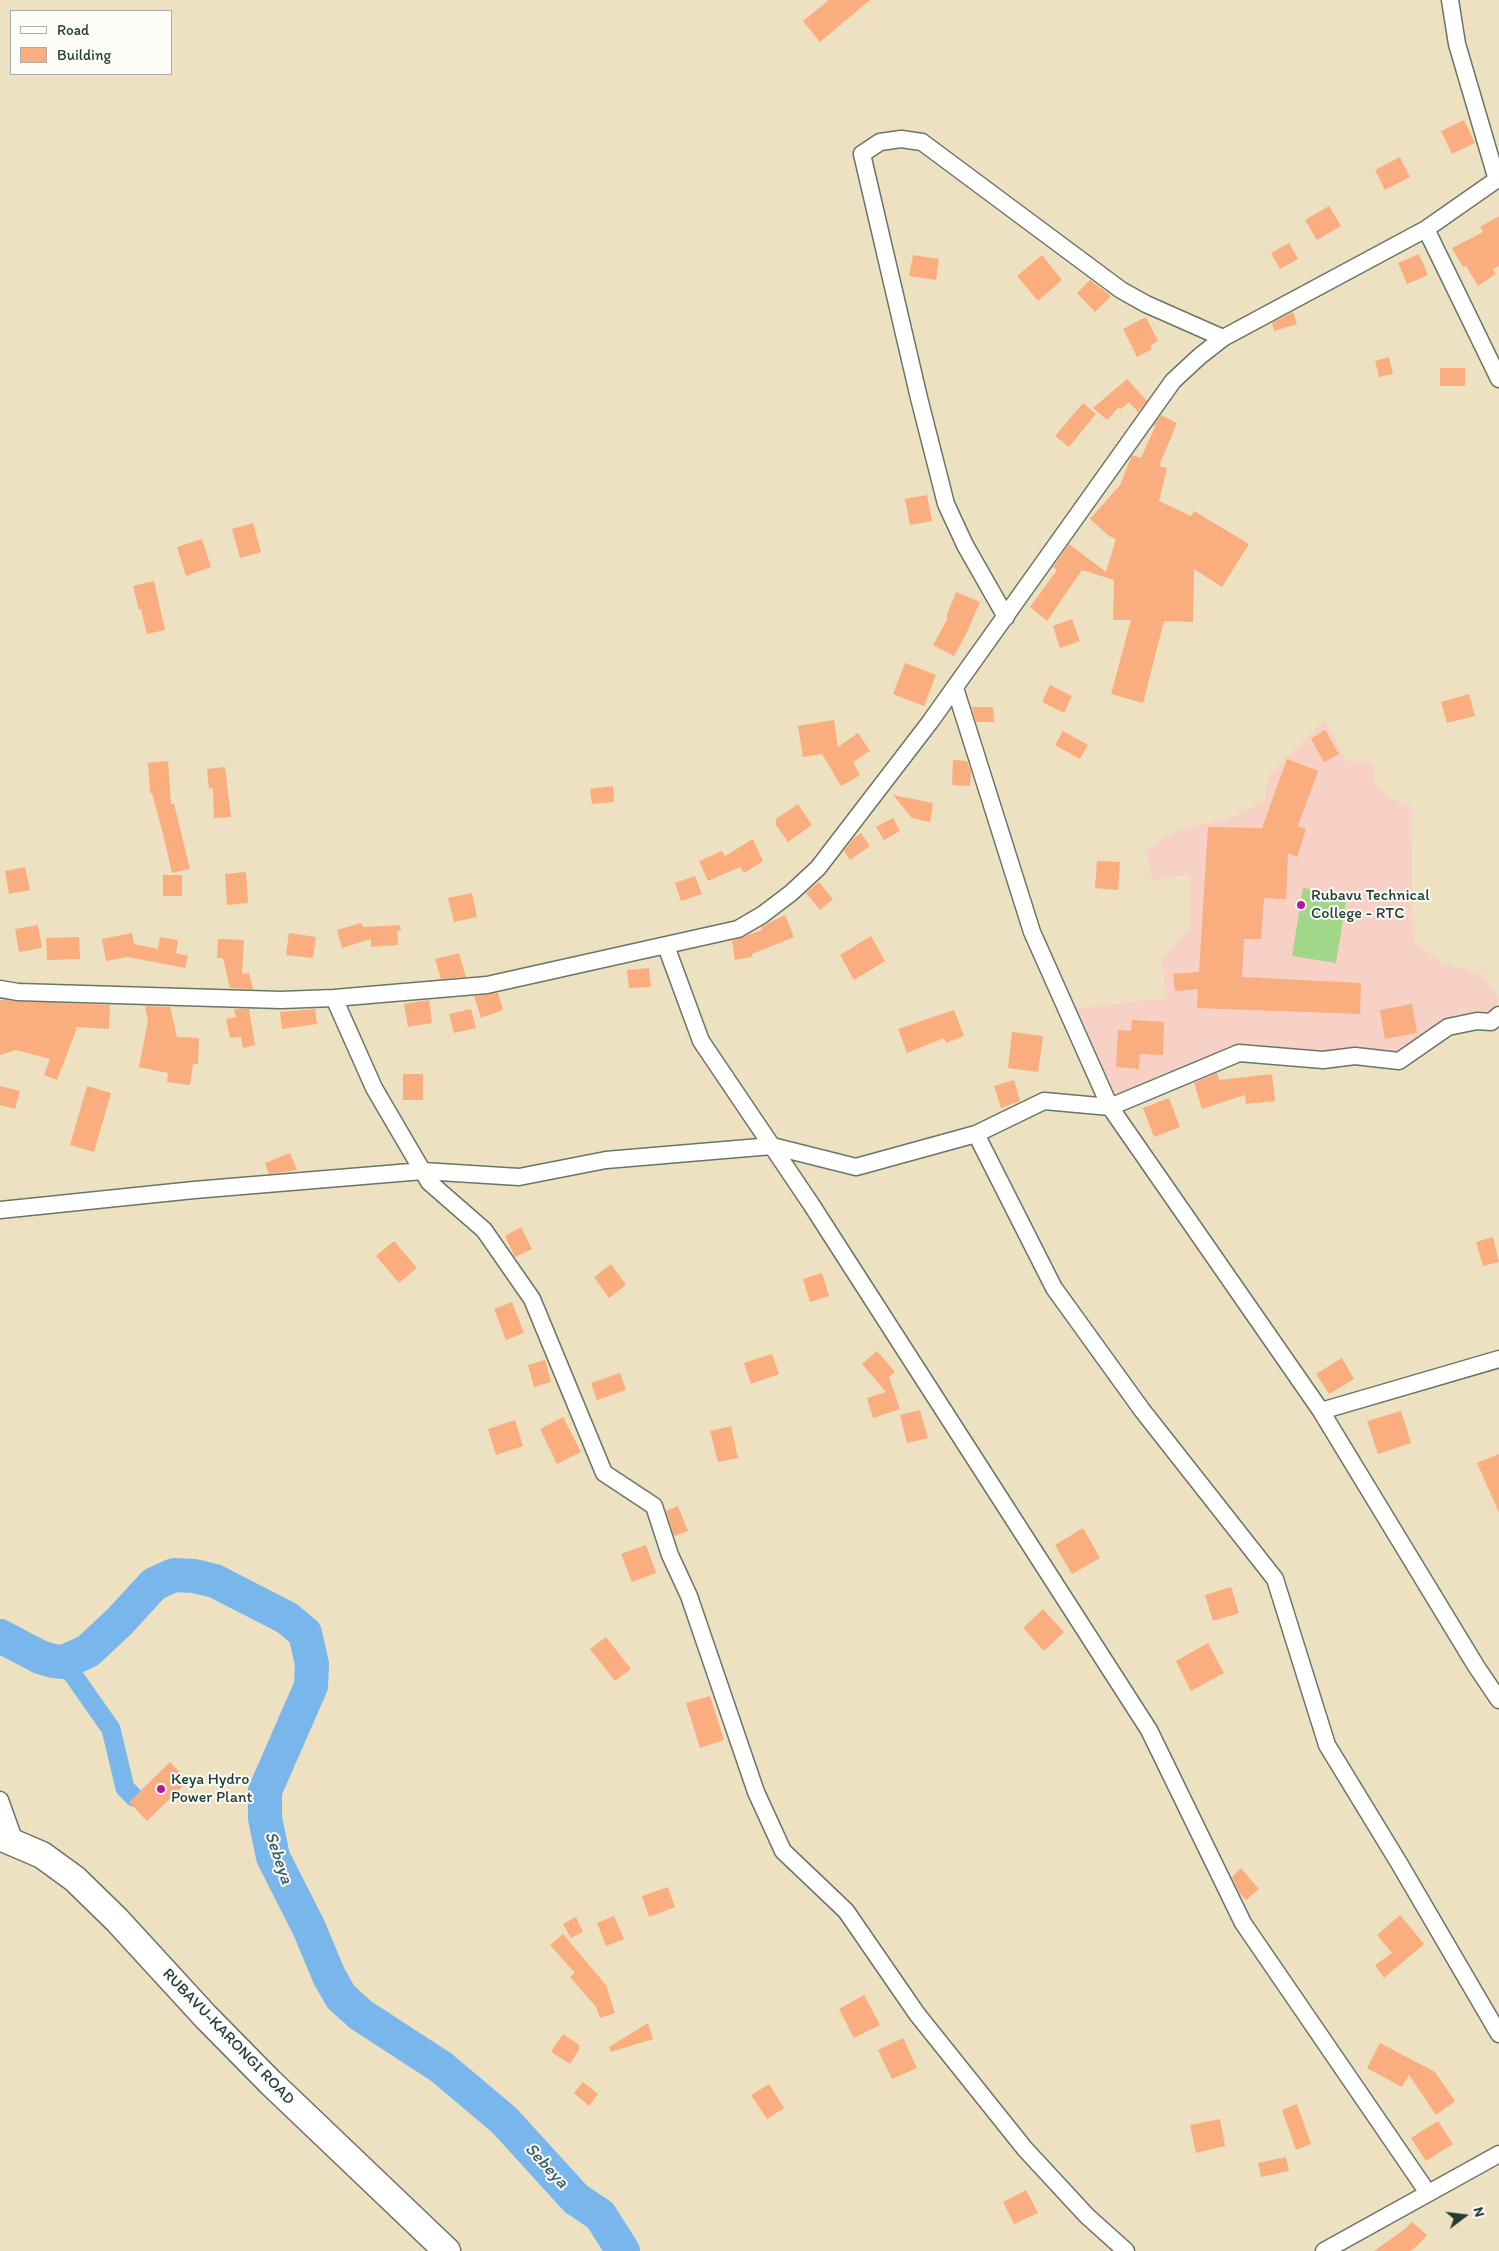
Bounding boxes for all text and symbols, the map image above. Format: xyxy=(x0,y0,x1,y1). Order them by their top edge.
legend xyxy=(10,10,172,75)
text: Road xyxy=(57,21,89,39)
text: Building xyxy=(57,46,111,64)
place label: Rubavu Technical College - RTC xyxy=(1311,886,1430,924)
marker: Rubavu Technical College - RTC xyxy=(1295,899,1307,911)
place label: Keya Hydro Power Plant xyxy=(171,1770,253,1808)
marker: Keya Hydro Power Plant xyxy=(155,1783,167,1795)
water label: Sebeya xyxy=(259,1829,297,1887)
street label: RUBAVU-KARONGI ROAD xyxy=(158,1965,298,2109)
water label: Sebeya xyxy=(520,2139,572,2193)
north arrow xyxy=(1439,2191,1489,2241)
text: N xyxy=(1470,2205,1488,2219)

